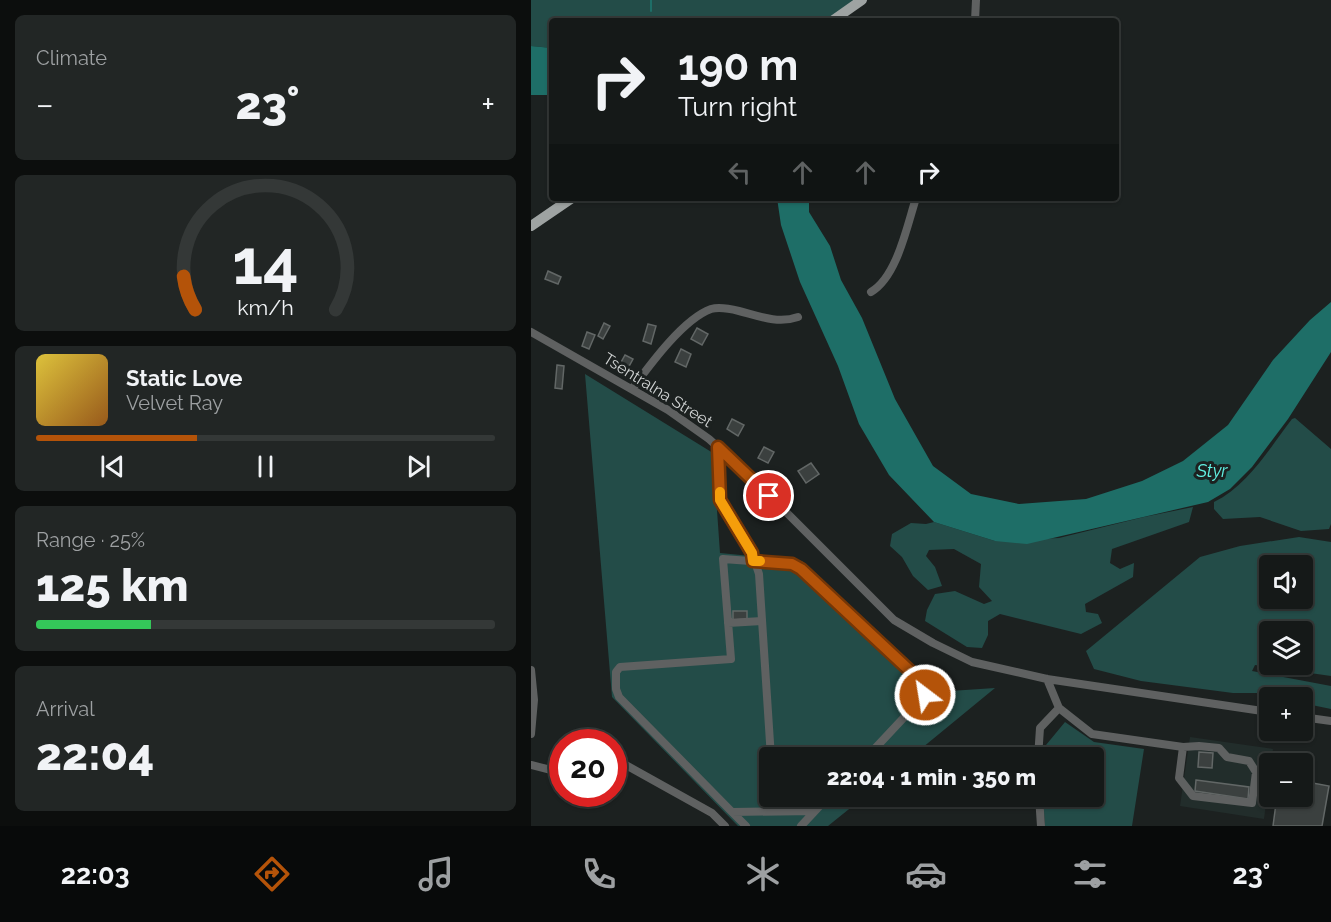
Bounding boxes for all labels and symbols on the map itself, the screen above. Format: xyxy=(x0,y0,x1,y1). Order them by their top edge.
street label: Tsentralna Street xyxy=(600,349,717,432)
water label: Styr xyxy=(1195,460,1228,481)
pin xyxy=(743,470,794,521)
position arrow xyxy=(893,663,957,727)
speed limit sign: 20 xyxy=(549,729,627,807)

